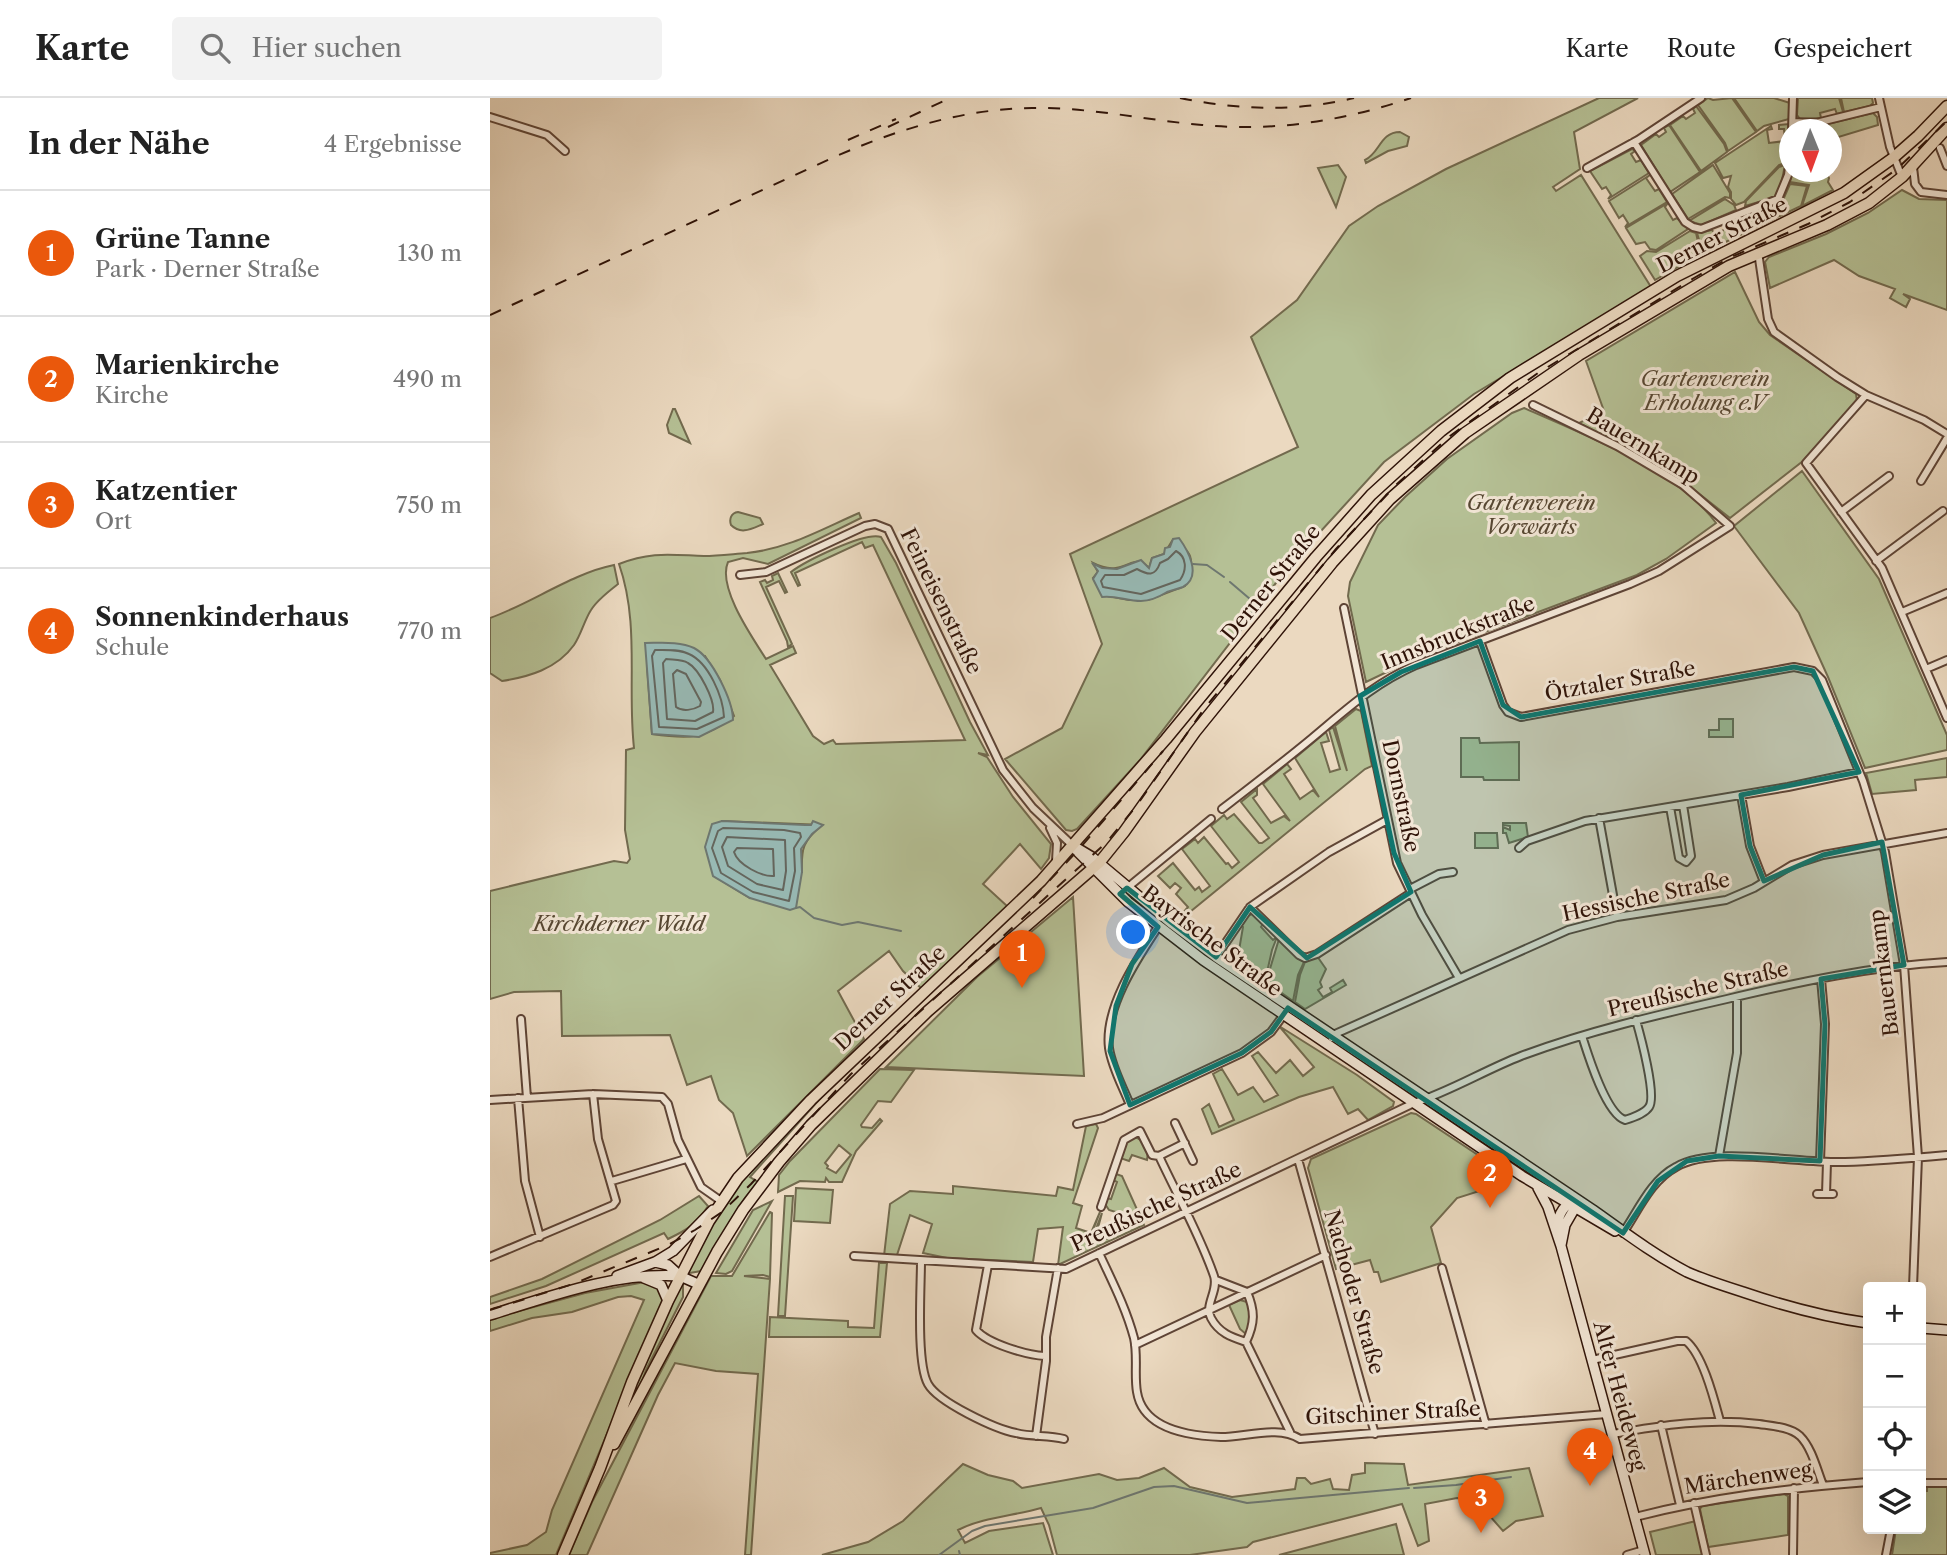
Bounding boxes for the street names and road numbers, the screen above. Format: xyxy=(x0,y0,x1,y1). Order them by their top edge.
street label: Derner Straße xyxy=(1653,191,1791,278)
street label: Bauernkamp xyxy=(1582,402,1704,489)
street label: Derner Straße xyxy=(1216,519,1325,646)
street label: Feineisenstraße xyxy=(895,524,988,678)
street label: Innsbruckstraße xyxy=(1377,590,1538,675)
street label: Ötztaler Straße xyxy=(1543,655,1697,706)
street label: Dornstraße xyxy=(1377,737,1426,855)
street label: Hessische Straße xyxy=(1560,867,1732,926)
street label: Bayrische Straße xyxy=(1137,880,1287,1001)
street label: Bauernkamp xyxy=(1863,908,1904,1038)
street label: Derner Straße xyxy=(829,940,950,1055)
street label: Preußische Straße xyxy=(1605,956,1791,1021)
street label: Preußische Straße xyxy=(1067,1156,1245,1257)
street label: Nachoder Straße xyxy=(1319,1207,1390,1377)
street label: Alter Heideweg xyxy=(1588,1317,1653,1475)
street label: Gitschiner Straße xyxy=(1305,1395,1481,1430)
street label: Märchenweg xyxy=(1682,1456,1814,1499)

